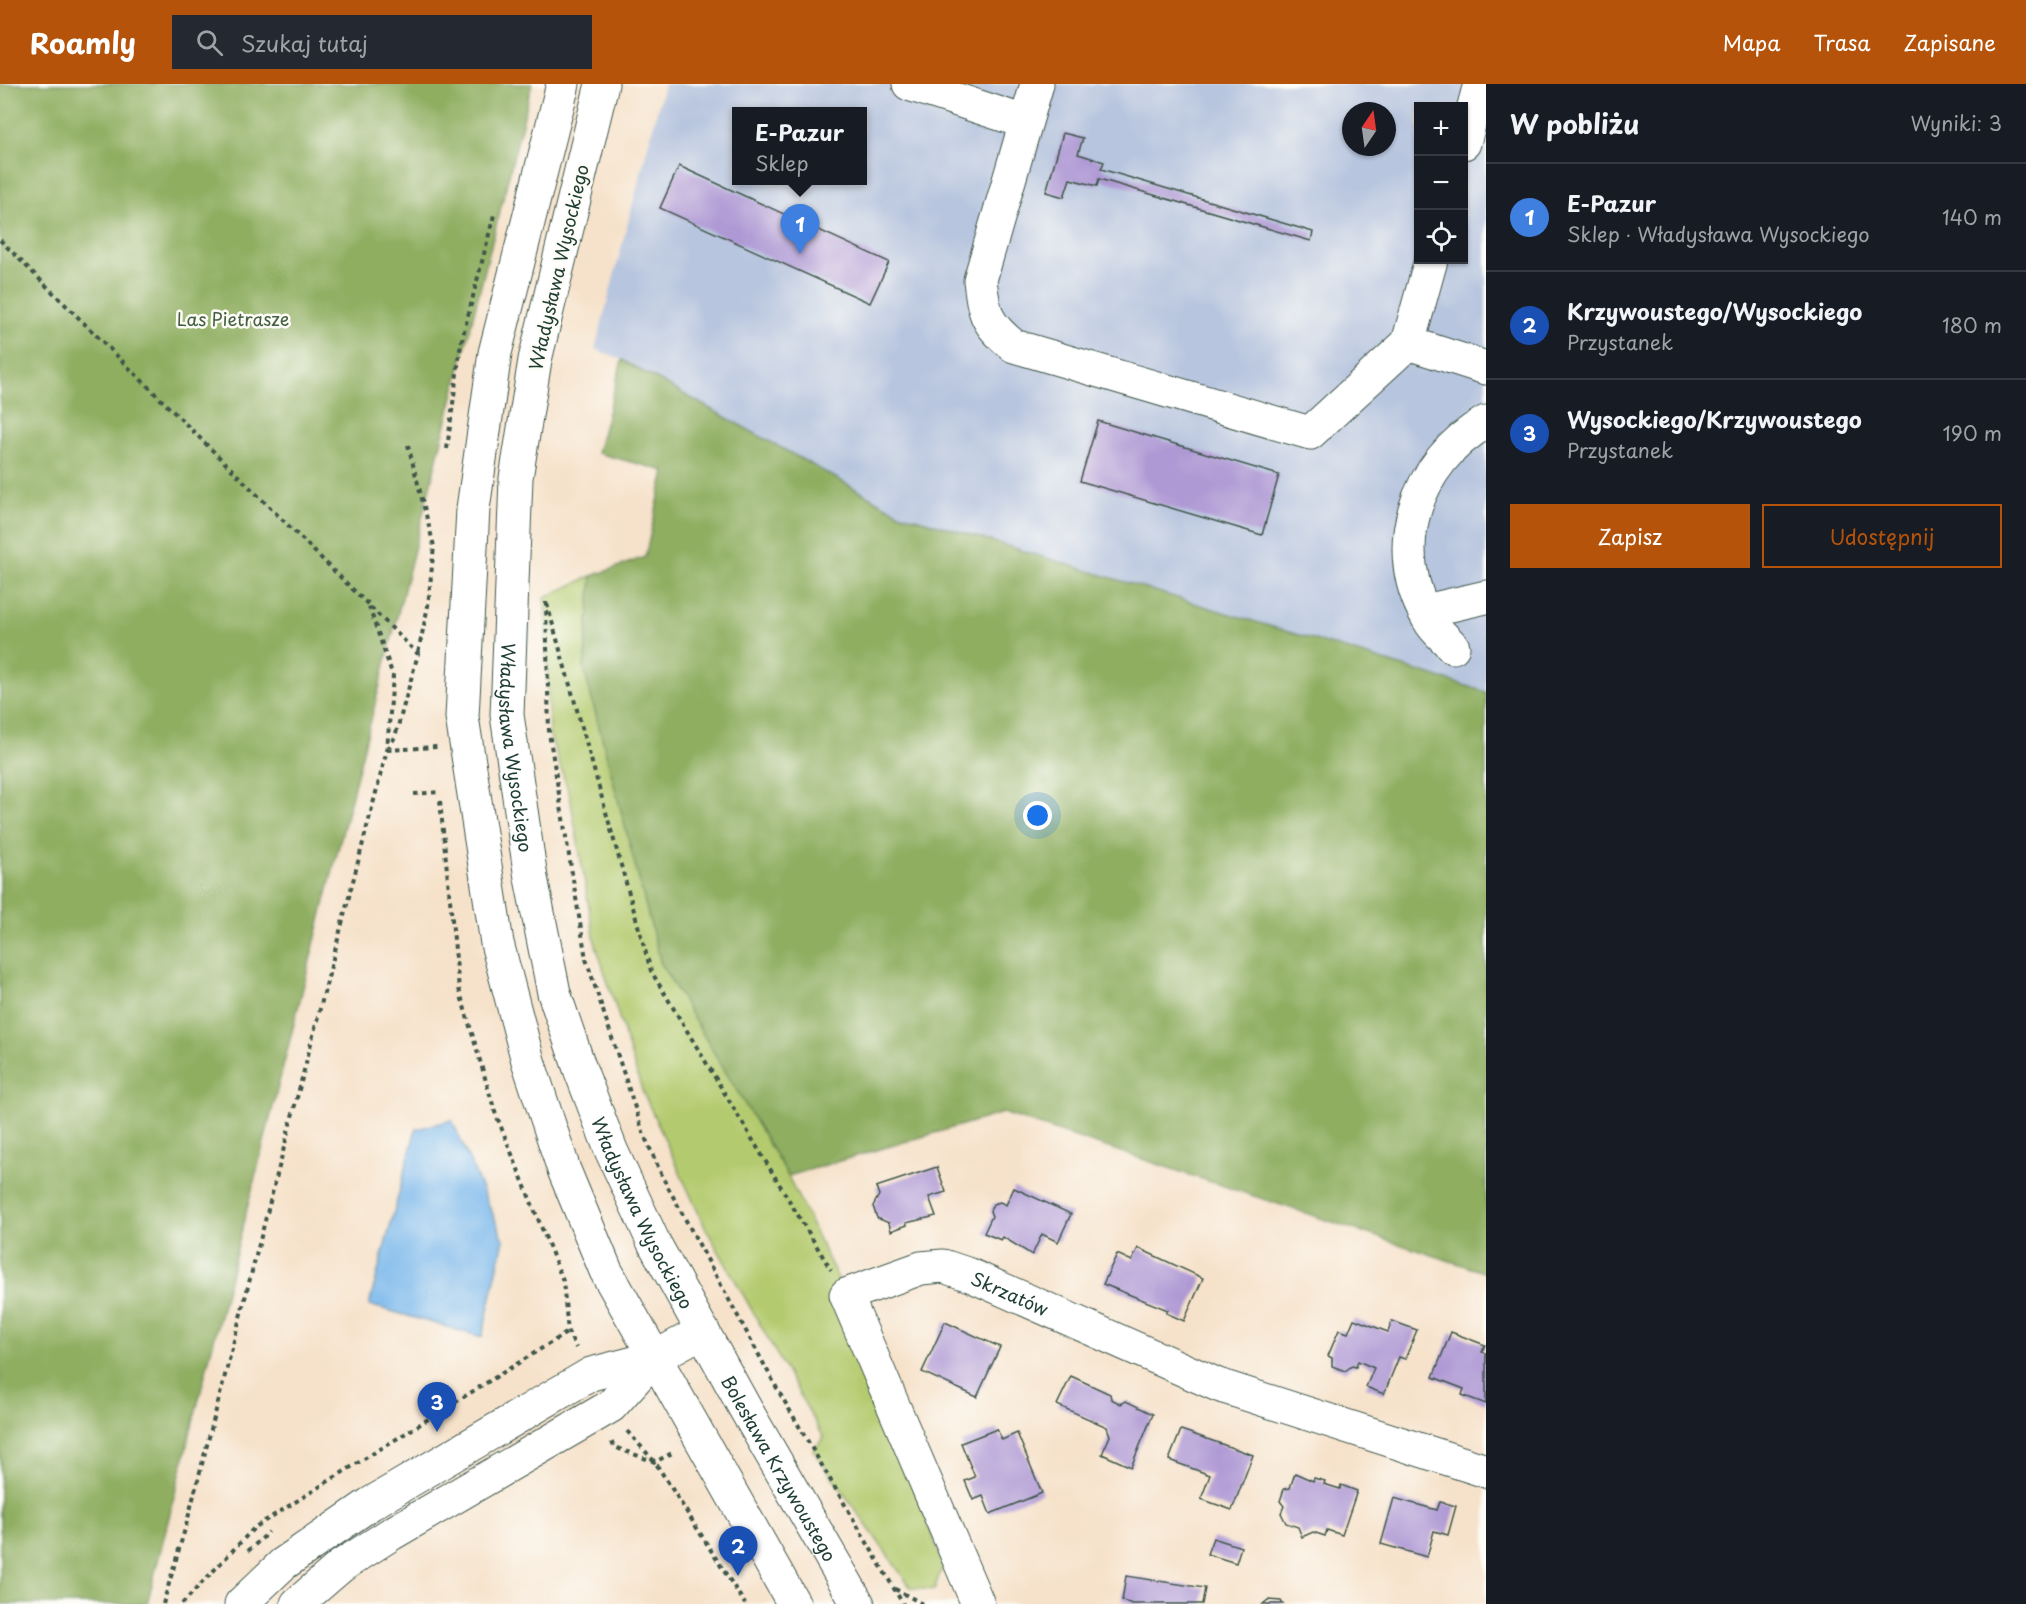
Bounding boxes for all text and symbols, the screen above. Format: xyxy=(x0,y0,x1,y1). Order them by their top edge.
search box xyxy=(172,15,592,69)
text: Roamly xyxy=(30,21,136,64)
icon: search xyxy=(193,26,226,59)
text: Szukaj tutaj xyxy=(241,26,368,59)
text: Mapa xyxy=(1723,26,1780,58)
text: Trasa xyxy=(1813,26,1870,58)
text: Zapisane xyxy=(1903,26,1996,58)
north arrow xyxy=(1342,102,1396,156)
map controls xyxy=(1414,102,1468,264)
button: + xyxy=(1414,102,1468,156)
text: W pobliżu xyxy=(1510,104,1639,143)
popup xyxy=(732,107,867,185)
text: Wyniki: 3 xyxy=(1910,108,2002,138)
text: E-Pazur xyxy=(755,115,844,148)
text: Sklep xyxy=(755,148,809,178)
button: − xyxy=(1414,156,1468,210)
street label: Władysława Wysockiego xyxy=(521,162,595,372)
text: E-Pazur xyxy=(1567,186,1656,219)
text: 1 xyxy=(1525,202,1534,232)
text: 140 m xyxy=(1942,202,2002,232)
pin: 1 xyxy=(780,204,820,254)
button: locate xyxy=(1414,210,1468,264)
text: Sklep · Władysława Wysockiego xyxy=(1567,219,1870,249)
text: Krzywoustego/Wysockiego xyxy=(1567,294,1862,327)
park label: Las Pietrasze xyxy=(177,305,289,332)
text: 2 xyxy=(1522,310,1537,340)
text: 180 m xyxy=(1942,310,2002,340)
text: Przystanek xyxy=(1567,327,1673,357)
text: Wysockiego/Krzywoustego xyxy=(1567,402,1862,435)
text: 3 xyxy=(1523,418,1536,448)
text: 190 m xyxy=(1943,418,2002,448)
text: Przystanek xyxy=(1567,435,1673,465)
button: Zapisz xyxy=(1510,504,1750,568)
button: Udostępnij xyxy=(1762,504,2002,568)
street label: Władysława Wysockiego xyxy=(493,643,541,854)
your location xyxy=(1023,801,1052,830)
street label: Władysława Wysockiego xyxy=(586,1112,701,1313)
street label: Skrzatów xyxy=(967,1264,1053,1322)
street label: Bolesława Krzywoustego xyxy=(716,1370,844,1566)
pin: 3 xyxy=(418,1382,456,1432)
pin: 2 xyxy=(718,1526,758,1576)

